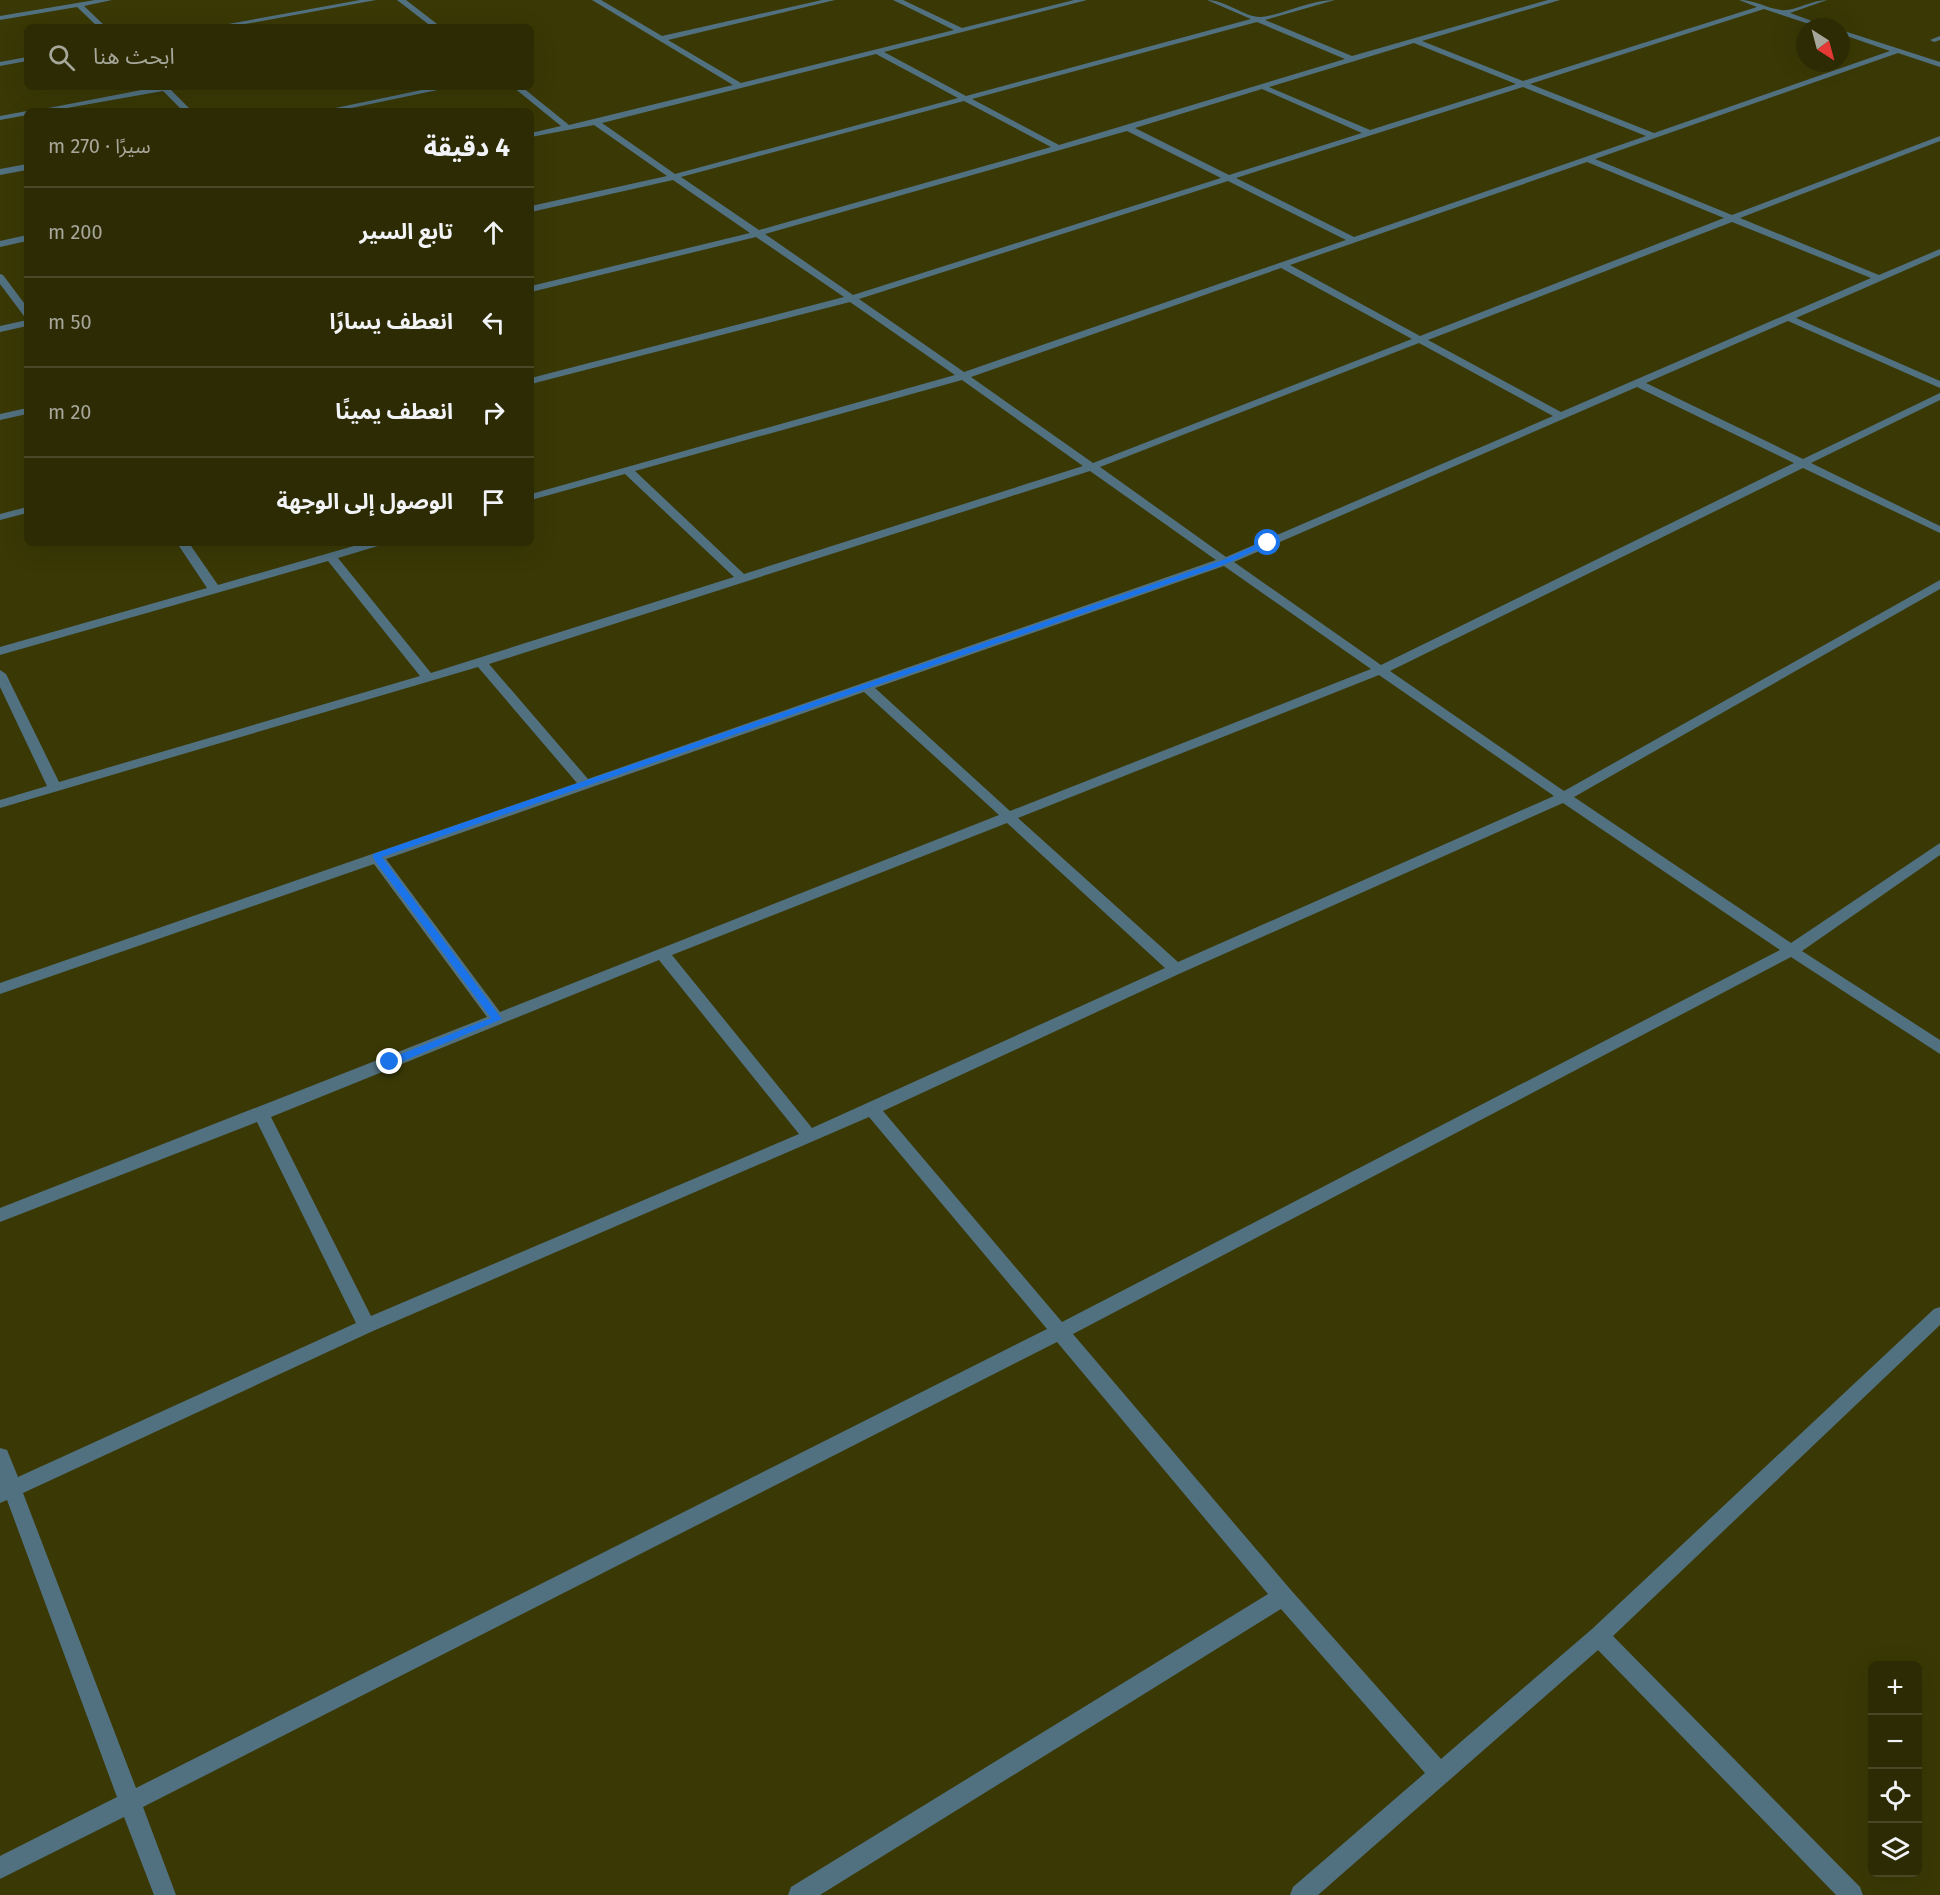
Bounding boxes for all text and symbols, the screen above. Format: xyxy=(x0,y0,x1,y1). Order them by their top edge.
north arrow xyxy=(1796,18,1850,72)
search box xyxy=(24,24,534,90)
icon: search xyxy=(45,41,78,74)
text: ابحث هنا xyxy=(93,43,175,70)
text: 4 دقيقة xyxy=(424,132,510,163)
text: سيرًا · 270 m xyxy=(48,134,151,158)
icon: ahead xyxy=(477,216,510,249)
text: تابع السير xyxy=(360,218,453,245)
text: 200 m xyxy=(48,220,103,244)
icon: left xyxy=(477,306,510,339)
text: انعطف يسارًا xyxy=(330,308,453,335)
text: 50 m xyxy=(48,310,92,334)
icon: right xyxy=(477,396,510,429)
text: انعطف يمينًا xyxy=(335,398,453,425)
text: 20 m xyxy=(48,400,92,424)
icon: arrive xyxy=(477,486,510,519)
text: الوصول إلى الوجهة xyxy=(276,488,453,515)
route start xyxy=(1254,529,1280,555)
route end xyxy=(376,1048,402,1074)
map controls xyxy=(1868,1661,1922,1877)
button: + xyxy=(1868,1661,1922,1715)
button: − xyxy=(1868,1715,1922,1769)
button: locate xyxy=(1868,1769,1922,1823)
button: layers xyxy=(1868,1823,1922,1877)

